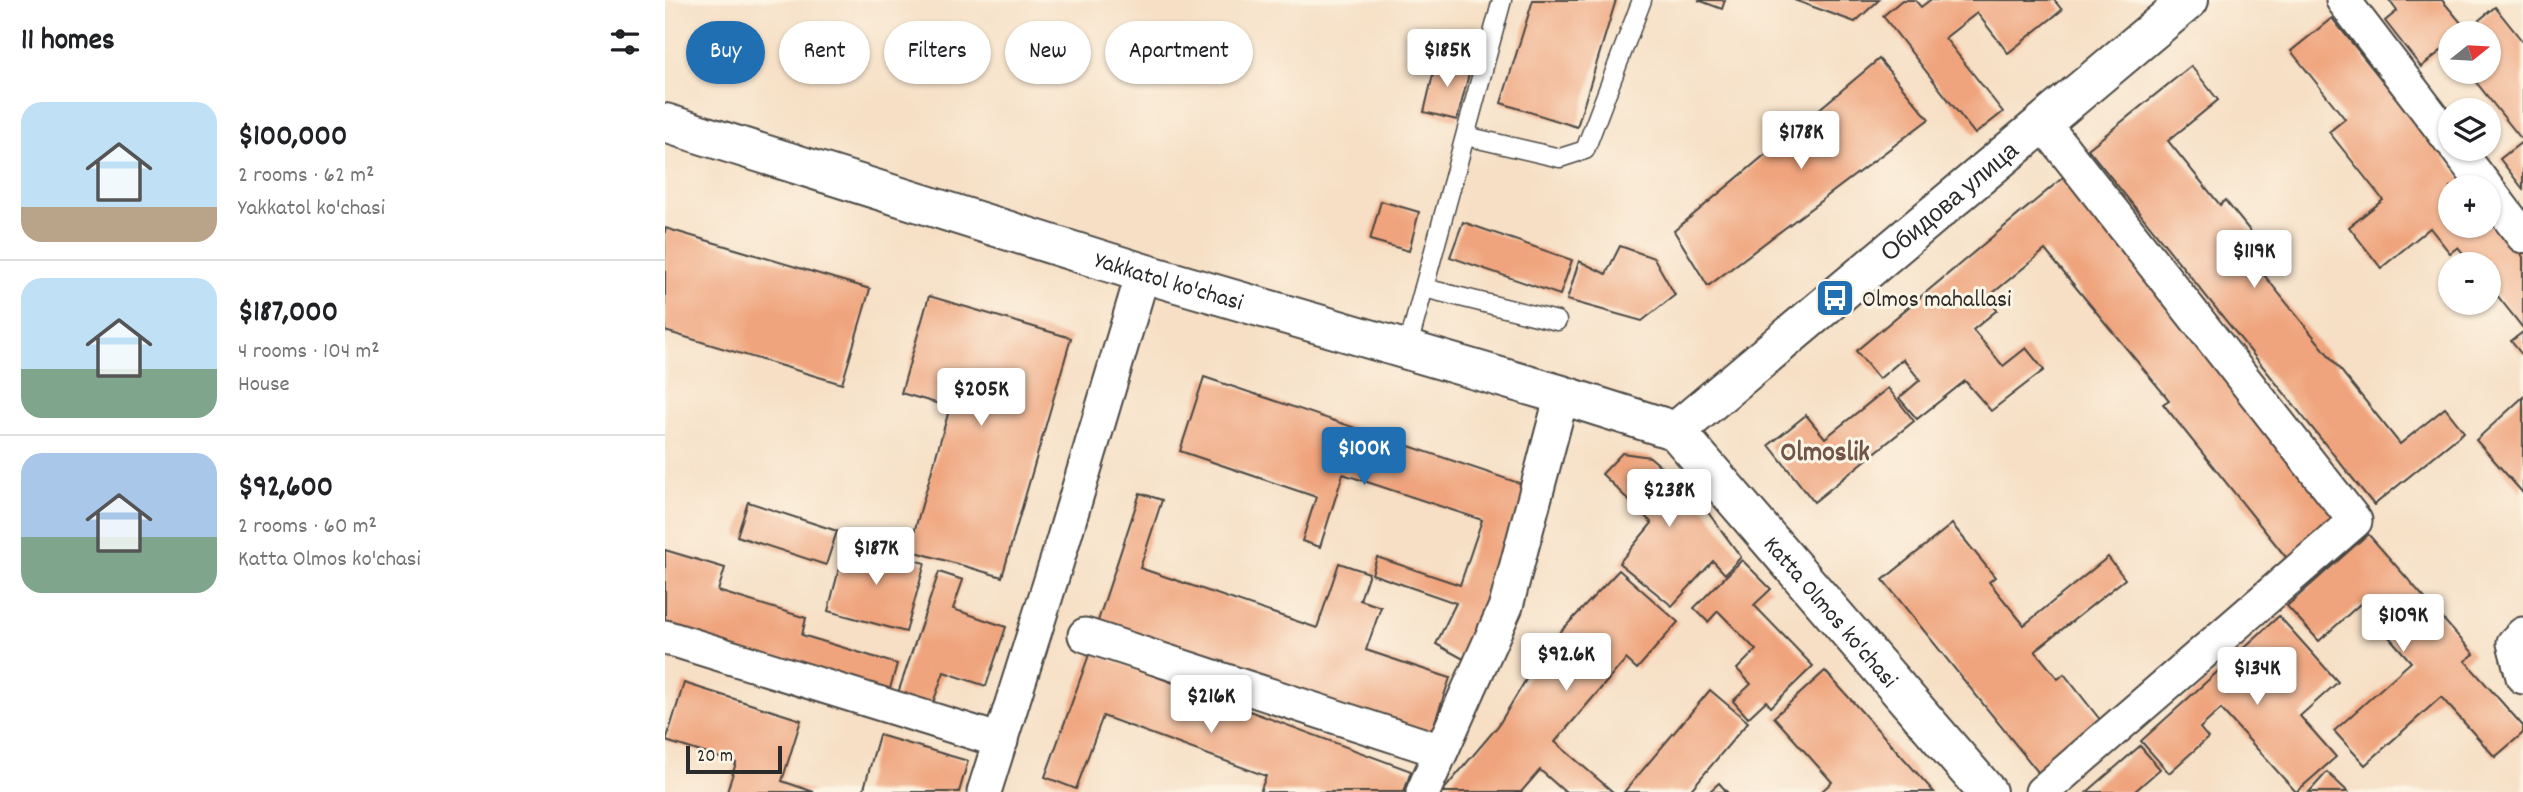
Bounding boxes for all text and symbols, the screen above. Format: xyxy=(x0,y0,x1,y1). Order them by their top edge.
text: 11 homes xyxy=(21,21,115,64)
chip: Buy xyxy=(686,21,765,84)
chip: Rent xyxy=(779,21,870,84)
chip: Filters xyxy=(884,21,991,84)
chip: New xyxy=(1005,21,1091,84)
chip: Apartment xyxy=(1105,21,1253,84)
north arrow xyxy=(2438,21,2501,84)
map controls xyxy=(2438,21,2501,315)
icon: filters xyxy=(606,23,644,61)
pin: $185K xyxy=(1398,29,1496,89)
text: $185K xyxy=(1423,35,1471,68)
button: layers xyxy=(2438,98,2501,161)
pin: $178K xyxy=(1752,111,1850,171)
text: $100,000 xyxy=(238,117,347,160)
text: $178K xyxy=(1778,117,1824,150)
icon: home xyxy=(77,130,161,214)
street label: Обидова улица xyxy=(1875,135,2028,272)
text: 2 rooms · 62 m² xyxy=(238,160,374,193)
button: + xyxy=(2438,175,2501,238)
text: Yakkatol ko'chasi xyxy=(238,193,385,226)
pin: $119K xyxy=(2205,230,2303,290)
text: $119K xyxy=(2233,236,2275,269)
street label: Yakkatol ko'chasi xyxy=(1090,245,1247,321)
button: − xyxy=(2438,252,2501,315)
bus stop icon: Olmos mahallasi xyxy=(1814,277,1856,319)
place label: Olmos mahallasi xyxy=(1862,284,2011,318)
text: $187,000 xyxy=(238,293,338,336)
icon: home xyxy=(77,306,161,390)
text: 4 rooms · 104 m² xyxy=(238,336,380,369)
pin: $205K xyxy=(932,368,1030,428)
text: House xyxy=(238,369,290,402)
text: $205K xyxy=(953,374,1009,407)
pin: $100K xyxy=(1315,428,1413,487)
text: $100K xyxy=(1338,433,1390,466)
district label: Olmoslik xyxy=(1780,435,1870,475)
text: $92,600 xyxy=(238,468,333,511)
pin: $238K xyxy=(1620,470,1718,529)
text: $238K xyxy=(1643,475,1695,508)
icon: home xyxy=(77,481,161,565)
text: 2 rooms · 60 m² xyxy=(238,511,377,544)
pin: $187K xyxy=(827,528,925,587)
street label: Katta Olmos ko'chasi xyxy=(1754,530,1904,697)
text: $187K xyxy=(853,533,899,566)
text: Katta Olmos ko'chasi xyxy=(238,544,421,577)
pin: $109K xyxy=(2354,594,2452,654)
text: $109K xyxy=(2378,600,2428,633)
pin: $92.6K xyxy=(1509,634,1623,693)
text: $92.6K xyxy=(1537,639,1595,672)
pin: $134K xyxy=(2208,648,2306,707)
text: $134K xyxy=(2233,653,2281,686)
pin: $216K xyxy=(1162,676,1260,735)
text: $216K xyxy=(1187,681,1235,714)
scale bar xyxy=(686,743,782,775)
text: 20 m xyxy=(697,744,733,771)

